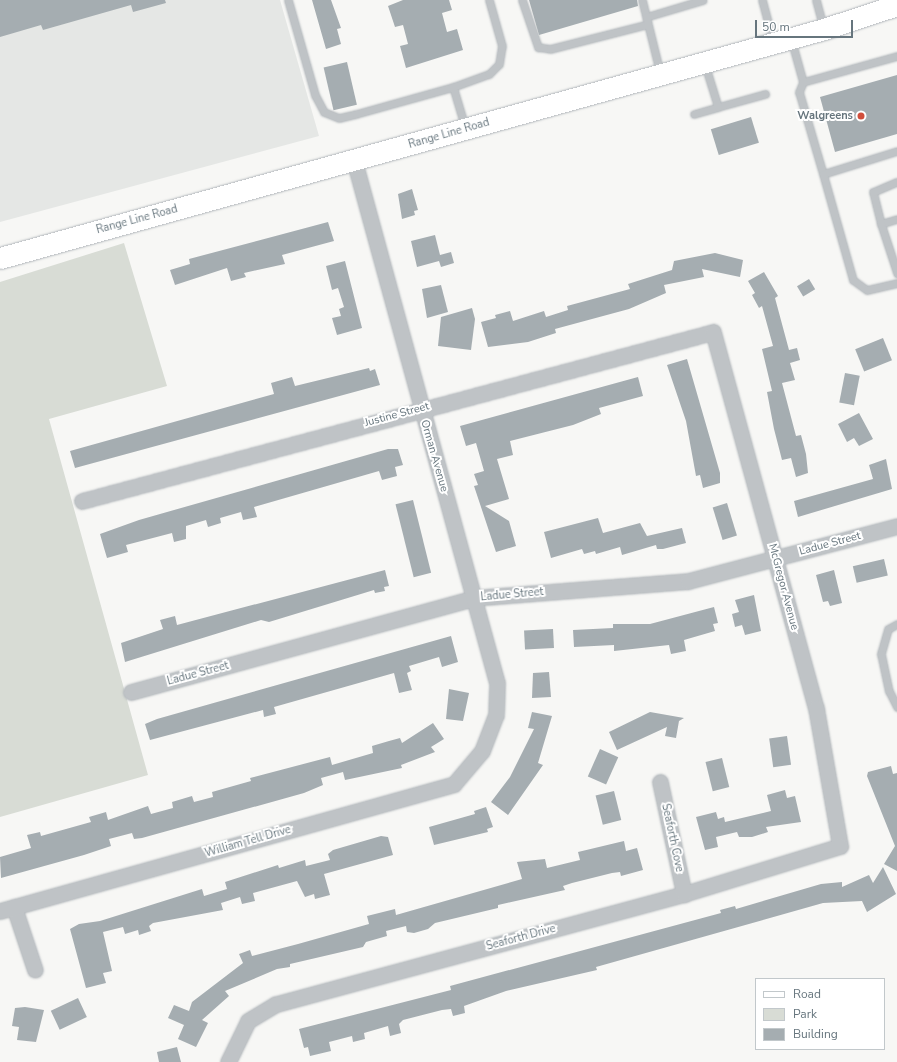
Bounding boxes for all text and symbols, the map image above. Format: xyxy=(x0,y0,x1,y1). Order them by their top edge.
scale bar xyxy=(757,12,855,38)
text: 50 m xyxy=(762,19,790,35)
place label: Walgreens xyxy=(797,109,853,123)
marker: Walgreens xyxy=(856,111,866,121)
street label: Range Line Road xyxy=(407,116,491,152)
street label: Range Line Road xyxy=(95,203,179,237)
street label: Justine Street xyxy=(363,400,431,430)
street label: Orman Avenue xyxy=(417,419,451,493)
street label: Ladue Street xyxy=(798,529,862,559)
street label: McGregor Avenue xyxy=(765,542,801,632)
street label: Ladue Street xyxy=(480,586,544,604)
street label: Ladue Street xyxy=(166,659,230,689)
street label: Seaforth Cove xyxy=(658,803,686,873)
street label: William Tell Drive xyxy=(203,823,293,861)
street label: Seaforth Drive xyxy=(485,922,557,954)
legend xyxy=(755,978,885,1050)
text: Road xyxy=(793,986,821,1002)
text: Park xyxy=(793,1006,817,1022)
text: Building xyxy=(793,1026,838,1042)

